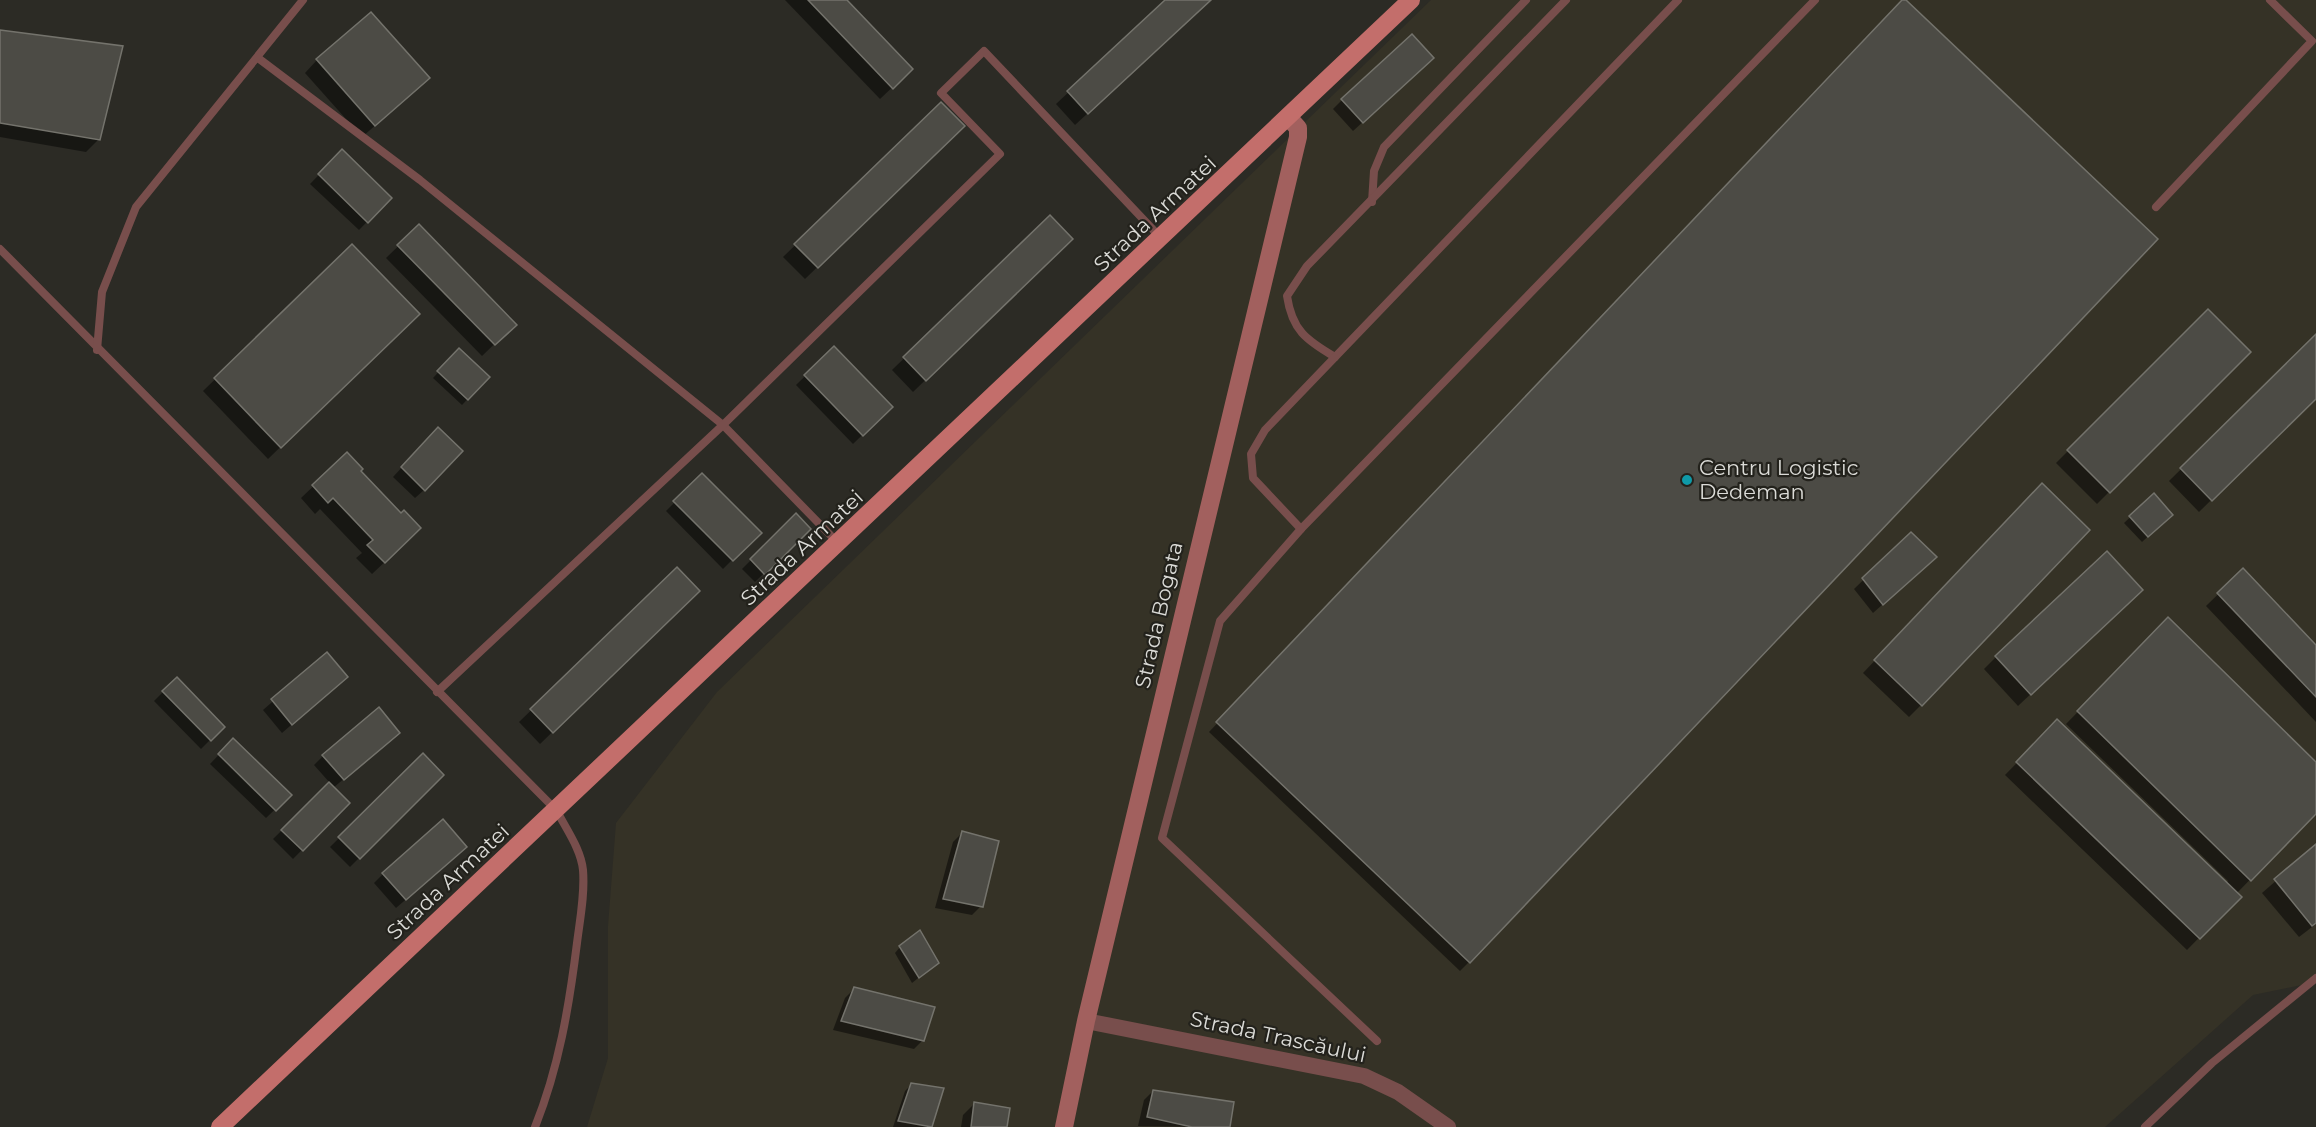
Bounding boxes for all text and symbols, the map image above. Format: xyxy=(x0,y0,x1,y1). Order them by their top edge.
street label: Strada Armatei xyxy=(1088,151,1221,277)
place label: Centru Logistic Dedeman xyxy=(1699,455,1859,504)
marker: Centru Logistic Dedeman xyxy=(1680,473,1694,487)
street label: Strada Armatei xyxy=(735,485,868,611)
street label: Strada Bogata xyxy=(1129,539,1188,691)
street label: Strada Armatei xyxy=(381,819,514,945)
street label: Strada Trascăului xyxy=(1188,1006,1368,1067)

